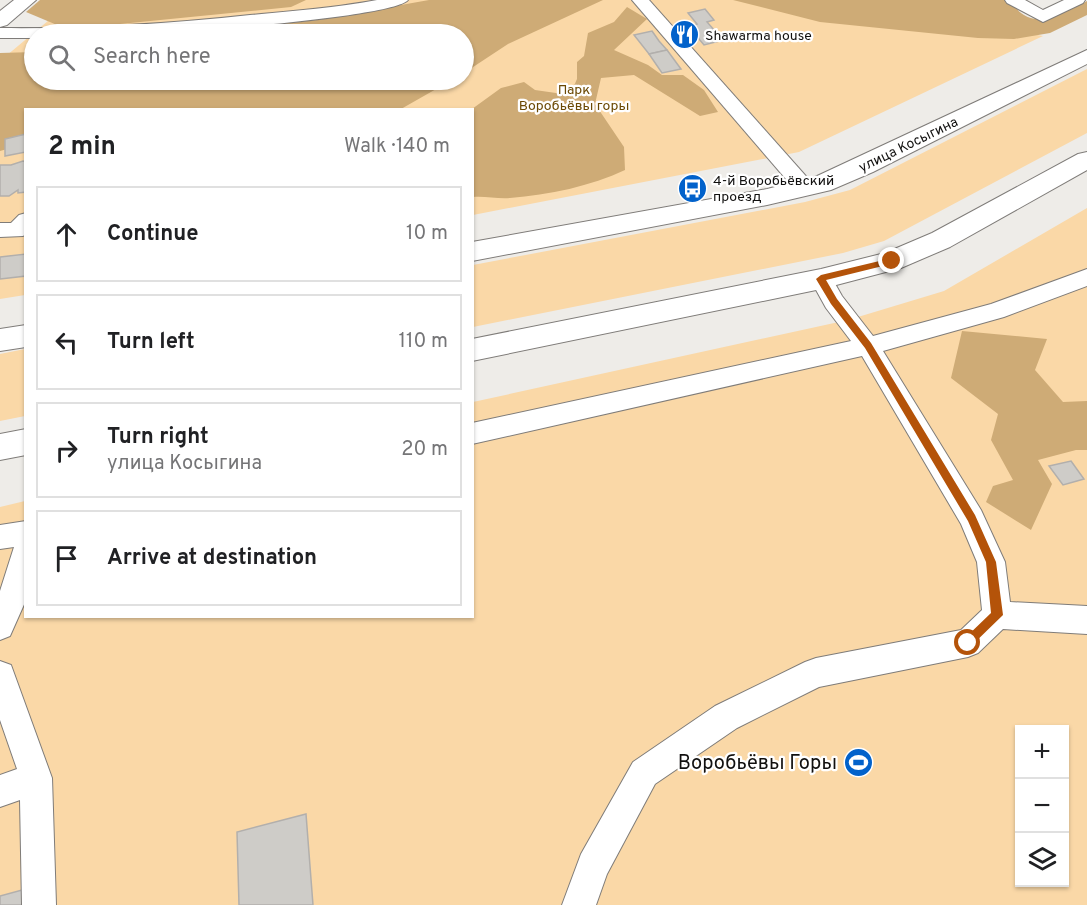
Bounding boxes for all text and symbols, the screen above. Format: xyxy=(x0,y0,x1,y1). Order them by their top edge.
restaurant icon: Shawarma house xyxy=(668,19,700,51)
search box xyxy=(24,24,474,90)
place label: Shawarma house xyxy=(705,28,812,45)
icon: search xyxy=(45,41,78,74)
text: Search here xyxy=(93,44,211,71)
park label: Парк Воробьёвы горы xyxy=(519,82,629,115)
street label: улица Косыгина xyxy=(856,114,961,177)
text: 2 min xyxy=(48,131,116,164)
text: Walk · 140 m xyxy=(344,134,450,160)
bus stop icon: 4-й Воробьёвский проезд xyxy=(676,172,708,204)
place label: 4-й Воробьёвский проезд xyxy=(713,173,834,206)
icon: ahead xyxy=(50,218,83,251)
text: Continue xyxy=(107,221,198,248)
text: 10 m xyxy=(406,221,448,247)
route end xyxy=(878,247,904,273)
icon: left xyxy=(50,326,83,359)
text: Turn left xyxy=(107,329,195,356)
text: 110 m xyxy=(399,329,448,355)
text: Turn right xyxy=(107,424,209,451)
icon: right xyxy=(50,434,83,467)
text: 20 m xyxy=(401,437,448,463)
text: улица Косыгина xyxy=(107,451,262,477)
icon: arrive xyxy=(50,542,83,575)
text: Arrive at destination xyxy=(107,545,317,572)
route start xyxy=(954,629,980,655)
map controls xyxy=(1015,725,1069,887)
button: + xyxy=(1015,725,1069,779)
sports icon: Воробьёвы Горы xyxy=(842,746,874,778)
place label: Воробьёвы Горы xyxy=(678,751,837,777)
button: − xyxy=(1015,779,1069,833)
button: layers xyxy=(1015,833,1069,887)

